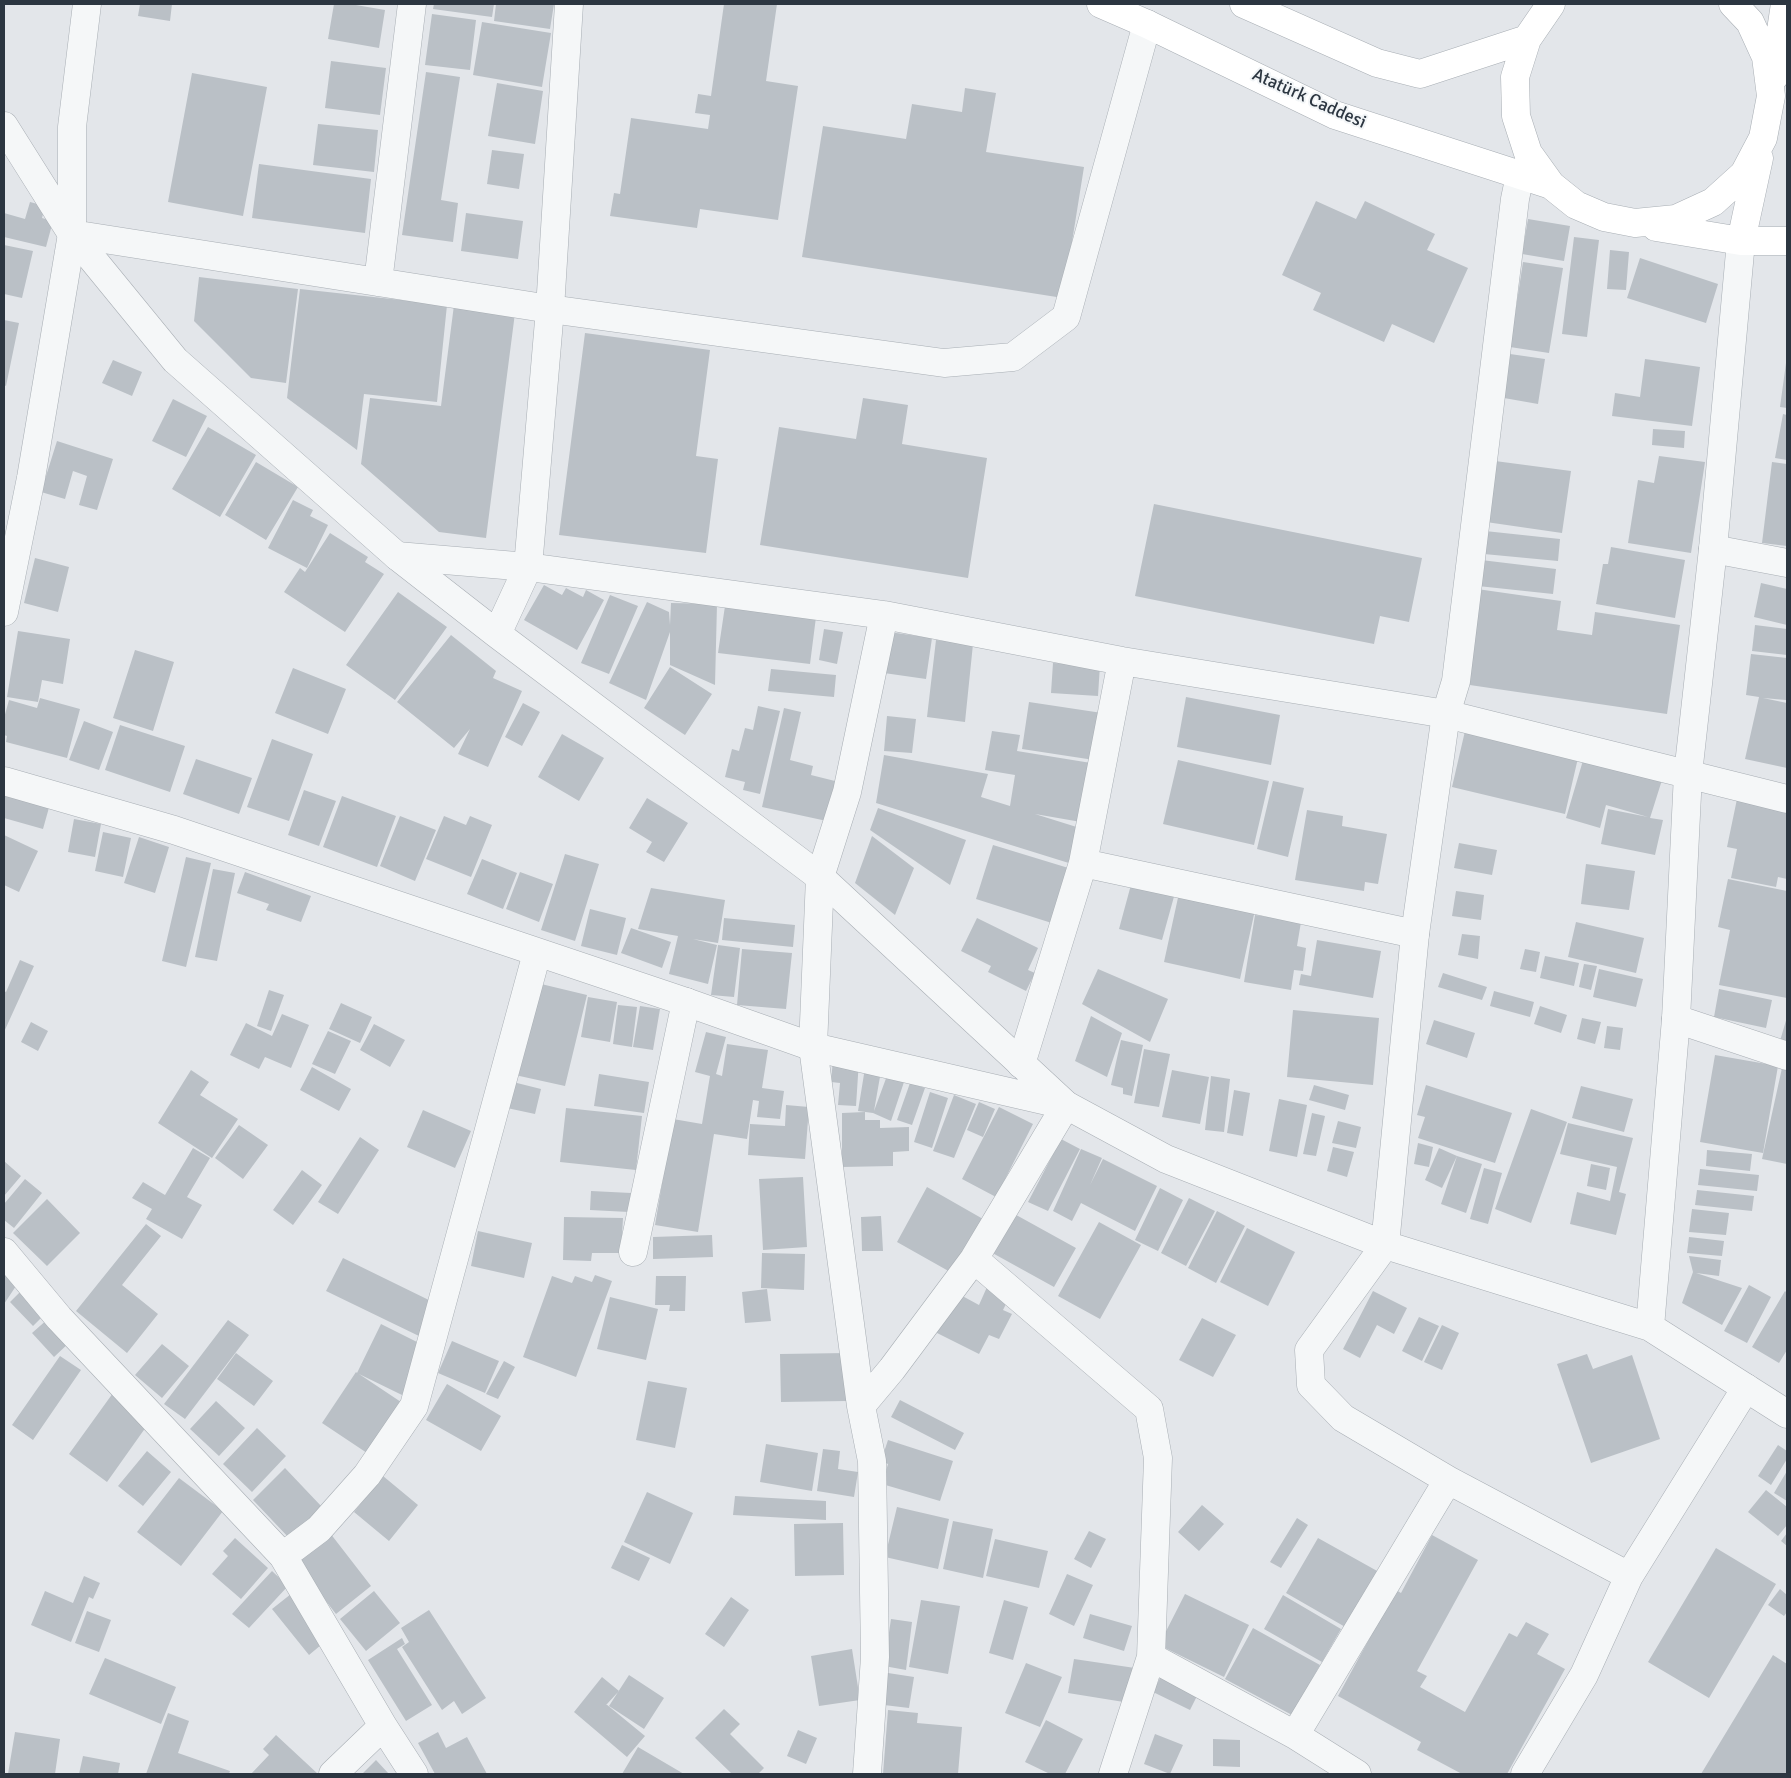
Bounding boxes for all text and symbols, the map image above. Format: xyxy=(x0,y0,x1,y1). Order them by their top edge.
street label: Atatürk Caddesi xyxy=(1249,64,1369,134)

